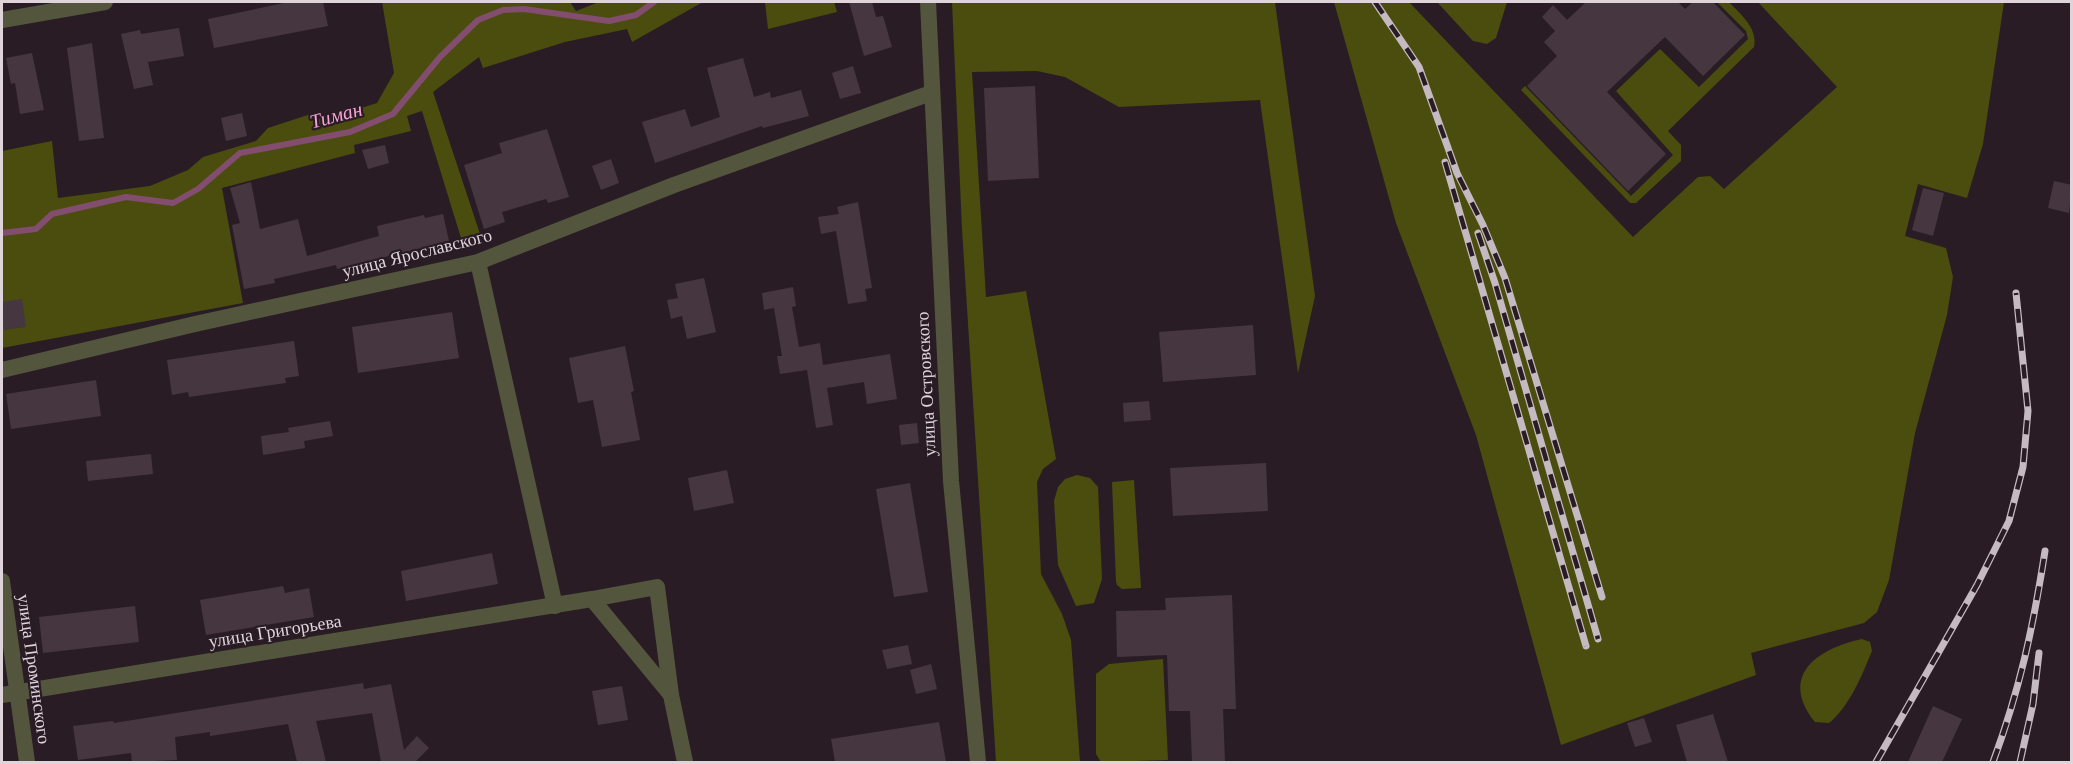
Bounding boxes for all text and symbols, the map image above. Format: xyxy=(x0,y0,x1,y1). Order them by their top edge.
water label: Тиман xyxy=(307,97,365,133)
street label: улица Ярославского xyxy=(340,225,494,281)
street label: улица Островского xyxy=(912,311,940,457)
street label: улица Проминского xyxy=(14,593,54,745)
street label: улица Григорьева xyxy=(207,611,343,651)

